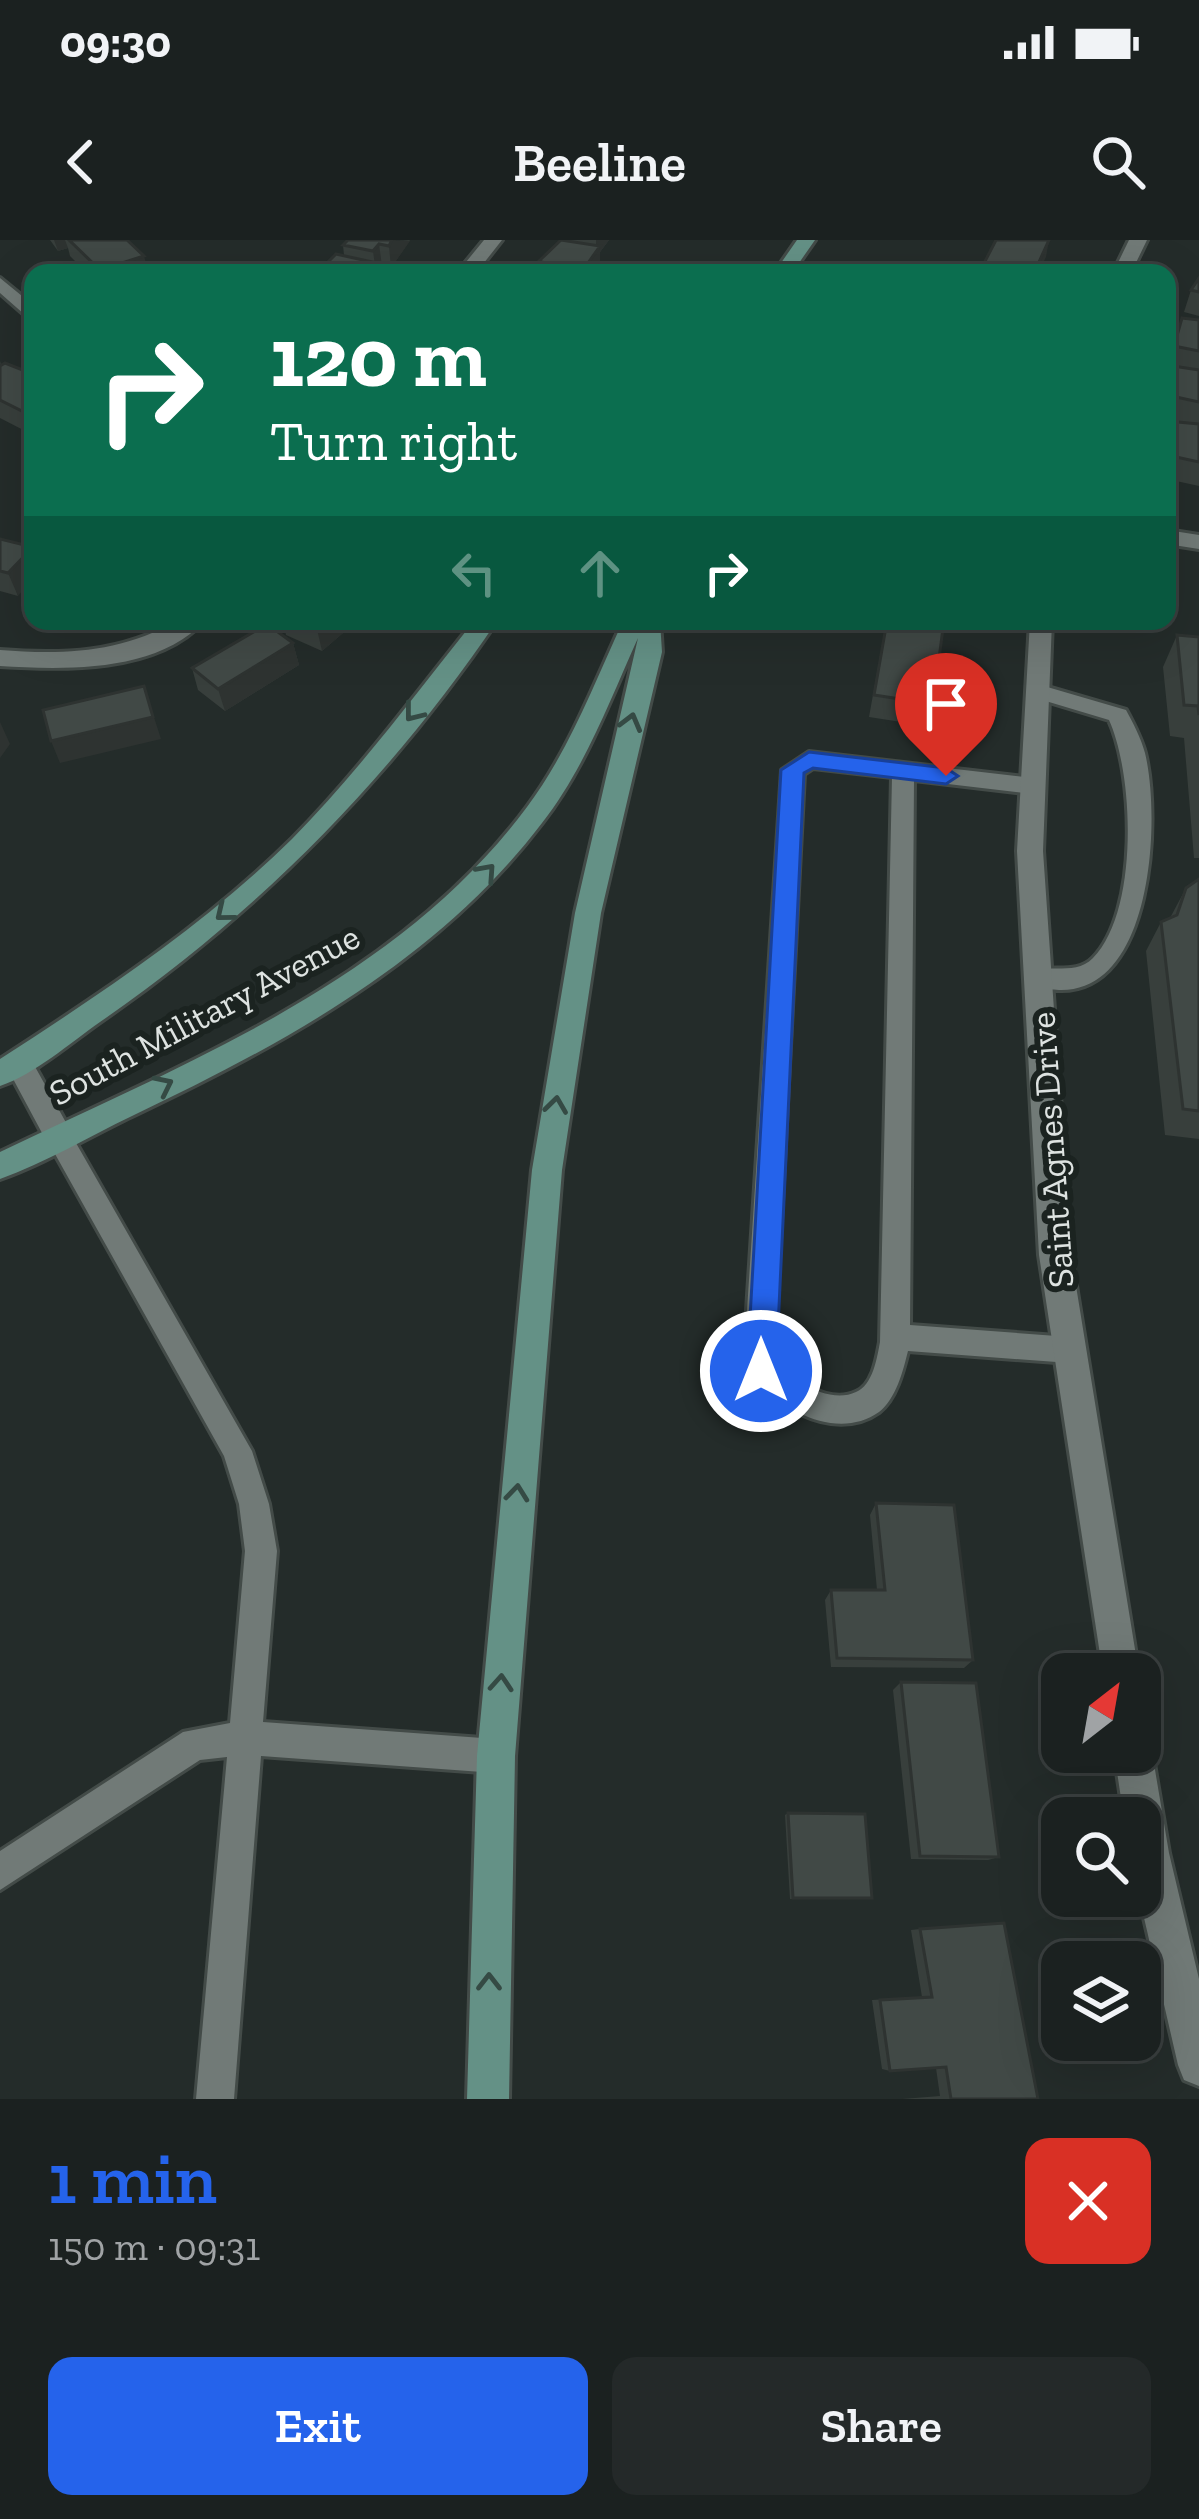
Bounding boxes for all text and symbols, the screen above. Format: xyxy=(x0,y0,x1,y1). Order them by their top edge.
text: 09:30 xyxy=(60,15,171,69)
icon: back xyxy=(48,129,114,195)
icon: search xyxy=(1085,129,1151,195)
text: Beeline xyxy=(513,130,686,195)
text: 120 m xyxy=(270,307,487,408)
icon: right xyxy=(72,312,228,468)
text: Turn right xyxy=(270,409,517,474)
icon: left xyxy=(441,540,507,606)
icon: ahead xyxy=(567,540,633,606)
icon: right xyxy=(693,540,759,606)
pin xyxy=(895,653,997,776)
icon: arrive xyxy=(913,671,979,737)
one-way arrow xyxy=(406,699,427,721)
one-way arrow xyxy=(617,713,642,733)
one-way arrow xyxy=(473,864,495,886)
one-way arrow xyxy=(216,899,238,920)
street label: South Military Avenue xyxy=(42,914,367,1114)
street label: Saint Agnes Drive xyxy=(1020,1011,1083,1289)
one-way arrow xyxy=(152,1076,173,1100)
one-way arrow xyxy=(542,1095,568,1114)
position arrow xyxy=(698,1308,824,1434)
one-way arrow xyxy=(504,1483,529,1502)
north arrow xyxy=(1041,1653,1161,1773)
map controls xyxy=(1041,1653,1161,2061)
one-way arrow xyxy=(487,1673,513,1692)
button: search xyxy=(1041,1797,1161,1917)
button: layers xyxy=(1041,1941,1161,2061)
one-way arrow xyxy=(476,1972,502,1990)
text: 1 min xyxy=(48,2135,217,2221)
button: close xyxy=(1025,2138,1151,2264)
text: 150 m · 09:31 xyxy=(48,2223,260,2270)
button: Exit xyxy=(48,2357,588,2495)
button: Share xyxy=(612,2357,1151,2495)

